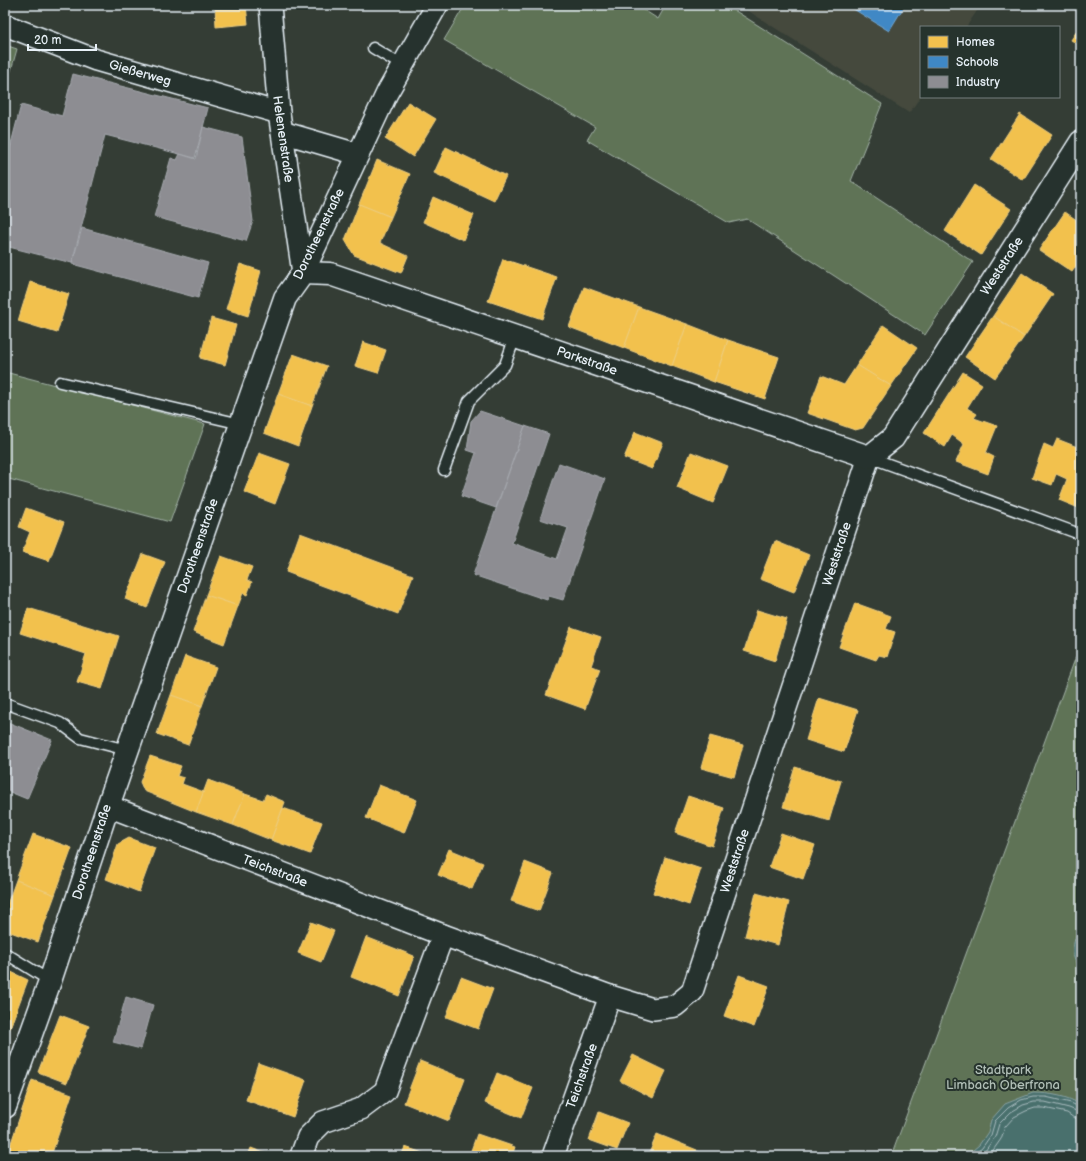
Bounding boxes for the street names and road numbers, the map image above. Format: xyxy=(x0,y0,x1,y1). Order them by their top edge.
street label: Gießerweg xyxy=(107,56,173,90)
street label: Helenenstraße xyxy=(269,95,297,184)
street label: Dorotheenstraße xyxy=(290,186,348,282)
street label: Weststraße xyxy=(977,234,1027,298)
street label: Parkstraße xyxy=(554,343,620,379)
street label: Dorotheenstraße xyxy=(174,496,222,596)
street label: Weststraße xyxy=(819,520,855,588)
street label: Dorotheenstraße xyxy=(69,802,115,902)
street label: Weststraße xyxy=(717,827,753,895)
street label: Teichstraße xyxy=(240,851,310,891)
street label: Teichstraße xyxy=(563,1041,601,1111)

